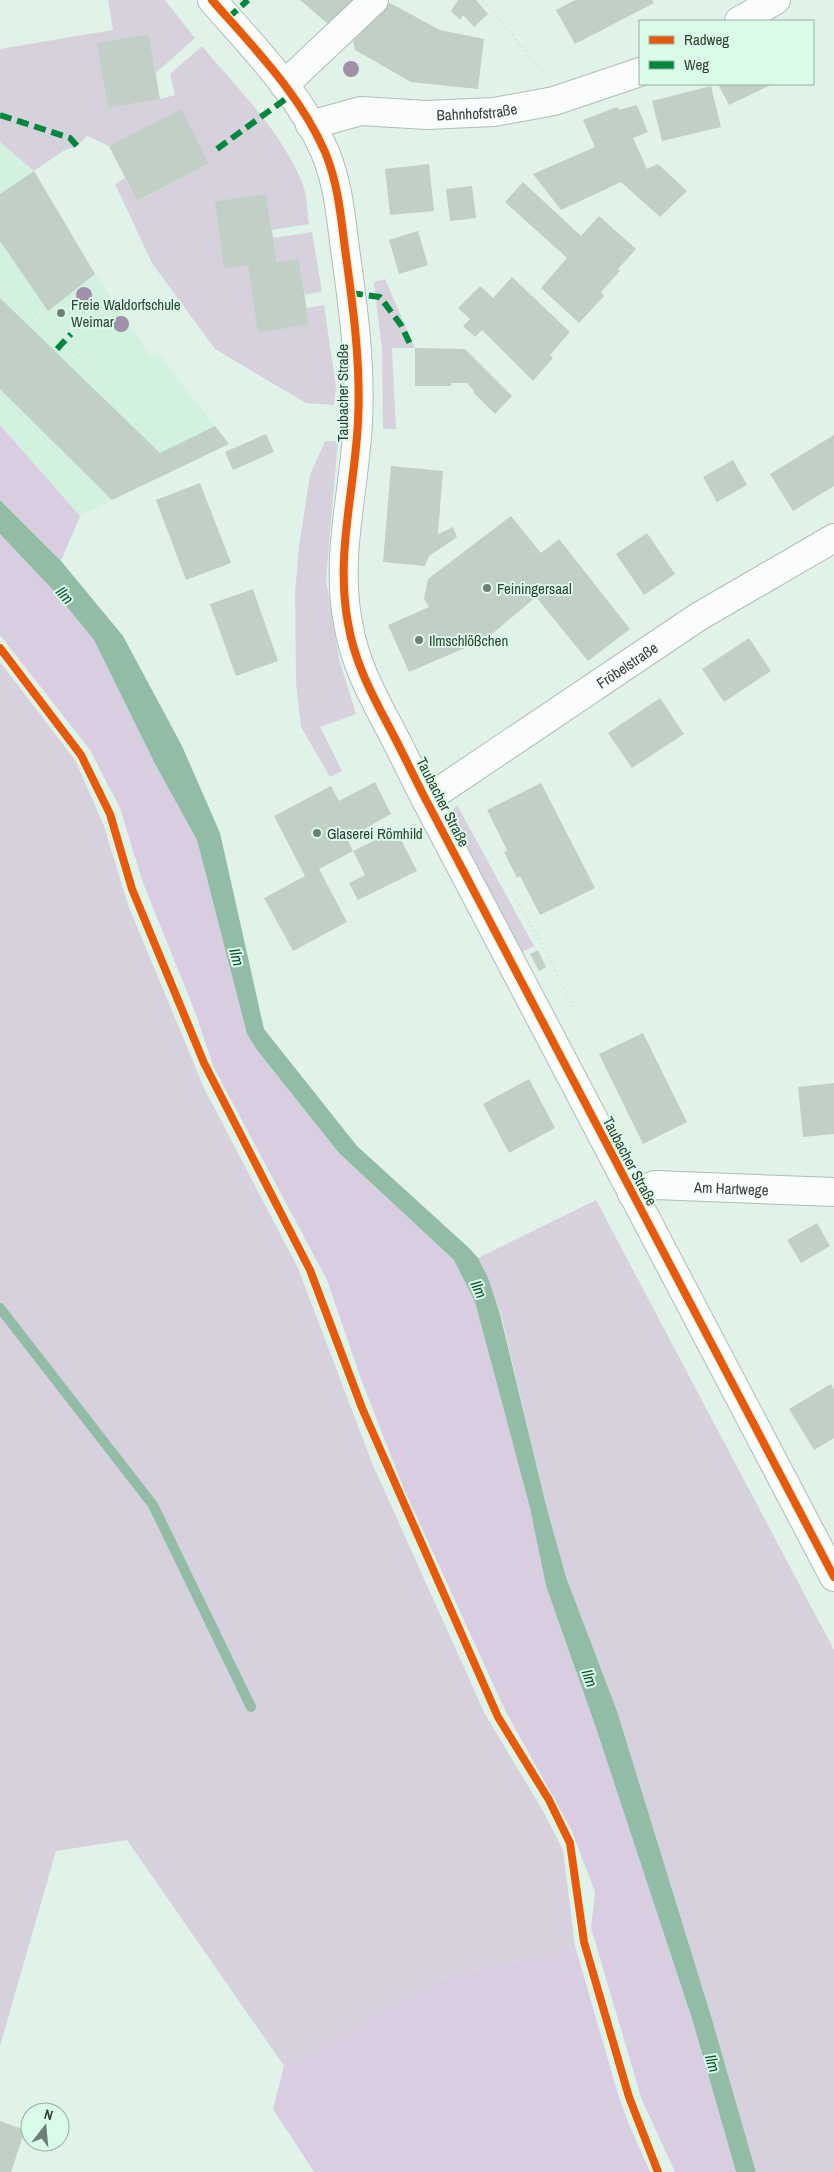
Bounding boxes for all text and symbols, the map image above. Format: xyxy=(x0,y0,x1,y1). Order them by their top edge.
legend xyxy=(639,20,814,85)
text: Radweg xyxy=(684,29,729,50)
text: Weg xyxy=(684,54,709,75)
street label: Bahnhofstraße xyxy=(436,97,519,125)
place label: Freie Waldorfschule Weimar xyxy=(71,294,181,332)
marker: Freie Waldorfschule Weimar xyxy=(55,307,67,319)
street label: Taubacher Straße xyxy=(332,344,353,442)
place label: Feiningersaal xyxy=(497,578,572,599)
water label: Ilm xyxy=(51,581,79,609)
marker: Feiningersaal xyxy=(481,582,493,594)
place label: Ilmschlößchen xyxy=(429,630,508,651)
marker: Ilmschlößchen xyxy=(413,634,425,646)
street label: Fröbelstraße xyxy=(592,637,662,693)
street label: Taubacher Straße xyxy=(411,754,475,851)
place label: Glaserei Römhild xyxy=(327,823,423,844)
marker: Glaserei Römhild xyxy=(311,827,323,839)
water label: Ilm xyxy=(224,946,250,968)
street label: Taubacher Straße xyxy=(598,1113,662,1209)
street label: Am Hartwege xyxy=(693,1176,769,1200)
water label: Ilm xyxy=(465,1277,493,1302)
water label: Ilm xyxy=(577,1666,603,1690)
water label: Ilm xyxy=(700,2051,726,2075)
north arrow xyxy=(20,2102,70,2152)
text: N xyxy=(42,2105,55,2124)

